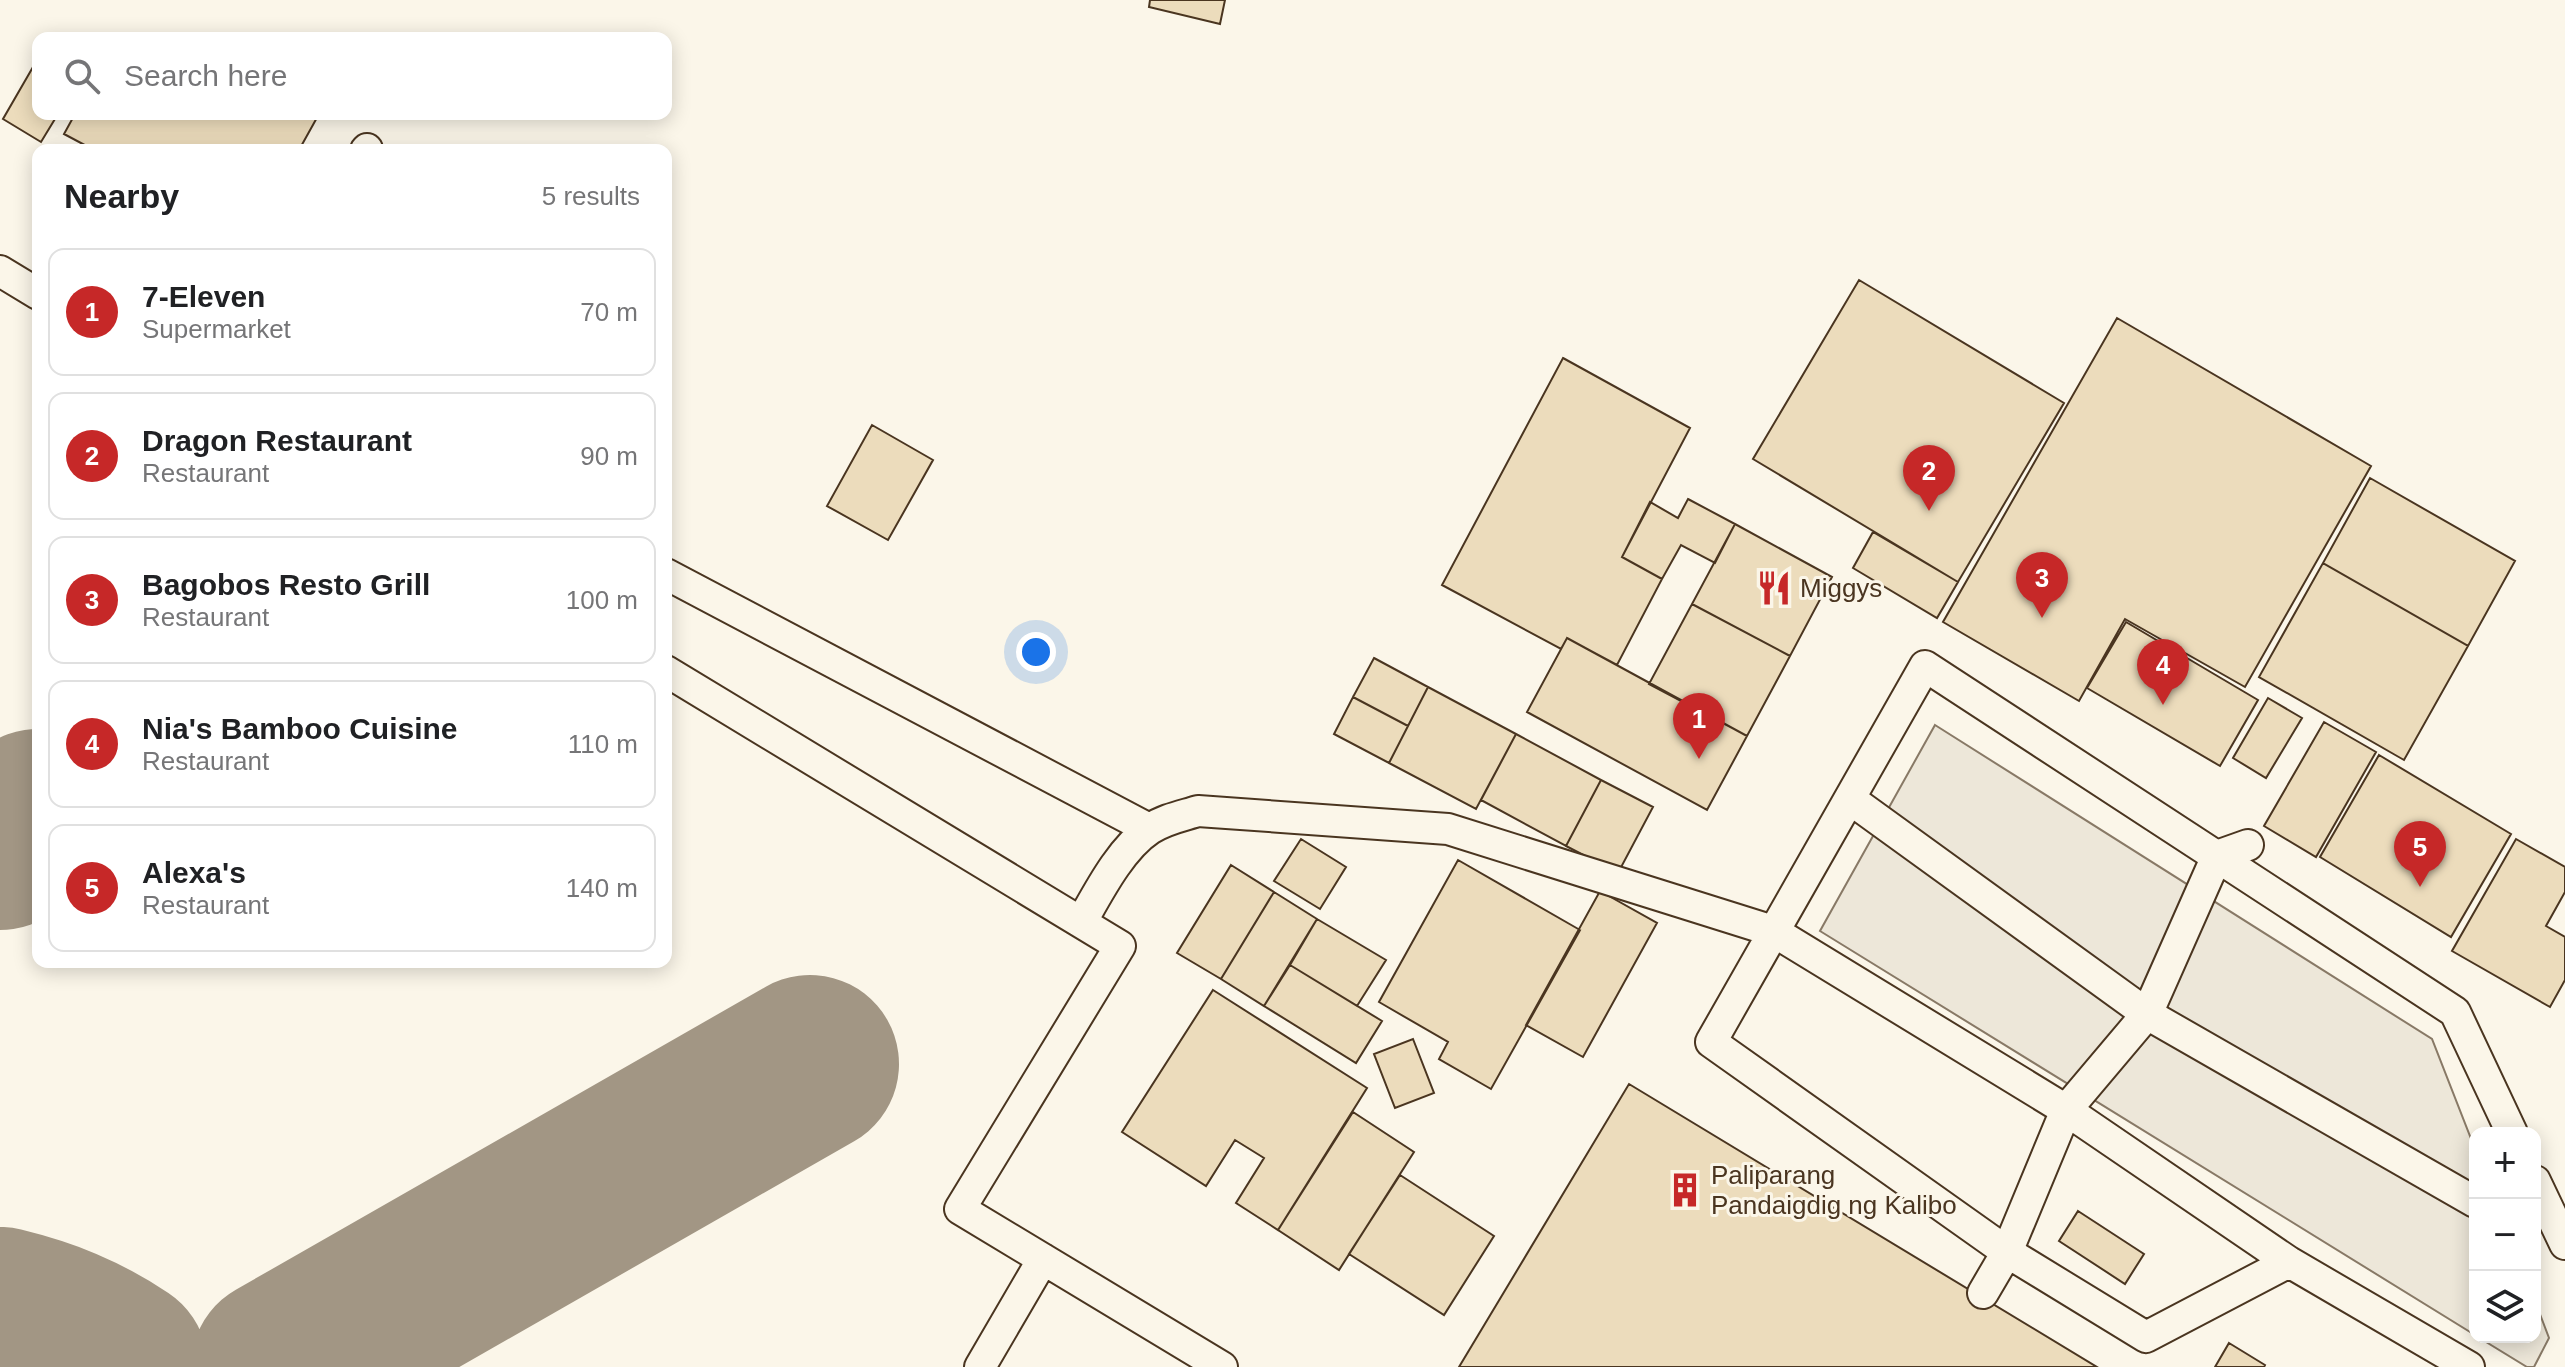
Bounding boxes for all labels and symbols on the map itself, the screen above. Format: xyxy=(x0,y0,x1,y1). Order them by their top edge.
pin: 2 xyxy=(1903,445,1955,511)
pin: 3 xyxy=(2016,552,2068,618)
restaurant icon: Miggys xyxy=(1755,569,1793,607)
place label: Miggys xyxy=(1800,573,1882,603)
your location xyxy=(1016,632,1056,672)
pin: 4 xyxy=(2137,639,2189,705)
pin: 1 xyxy=(1673,693,1725,759)
pin: 5 xyxy=(2394,821,2446,887)
place label: Paliparang Pandaigdig ng Kalibo xyxy=(1711,1160,1957,1220)
building icon: Paliparang Pandaigdig ng Kalibo xyxy=(1666,1171,1704,1209)

